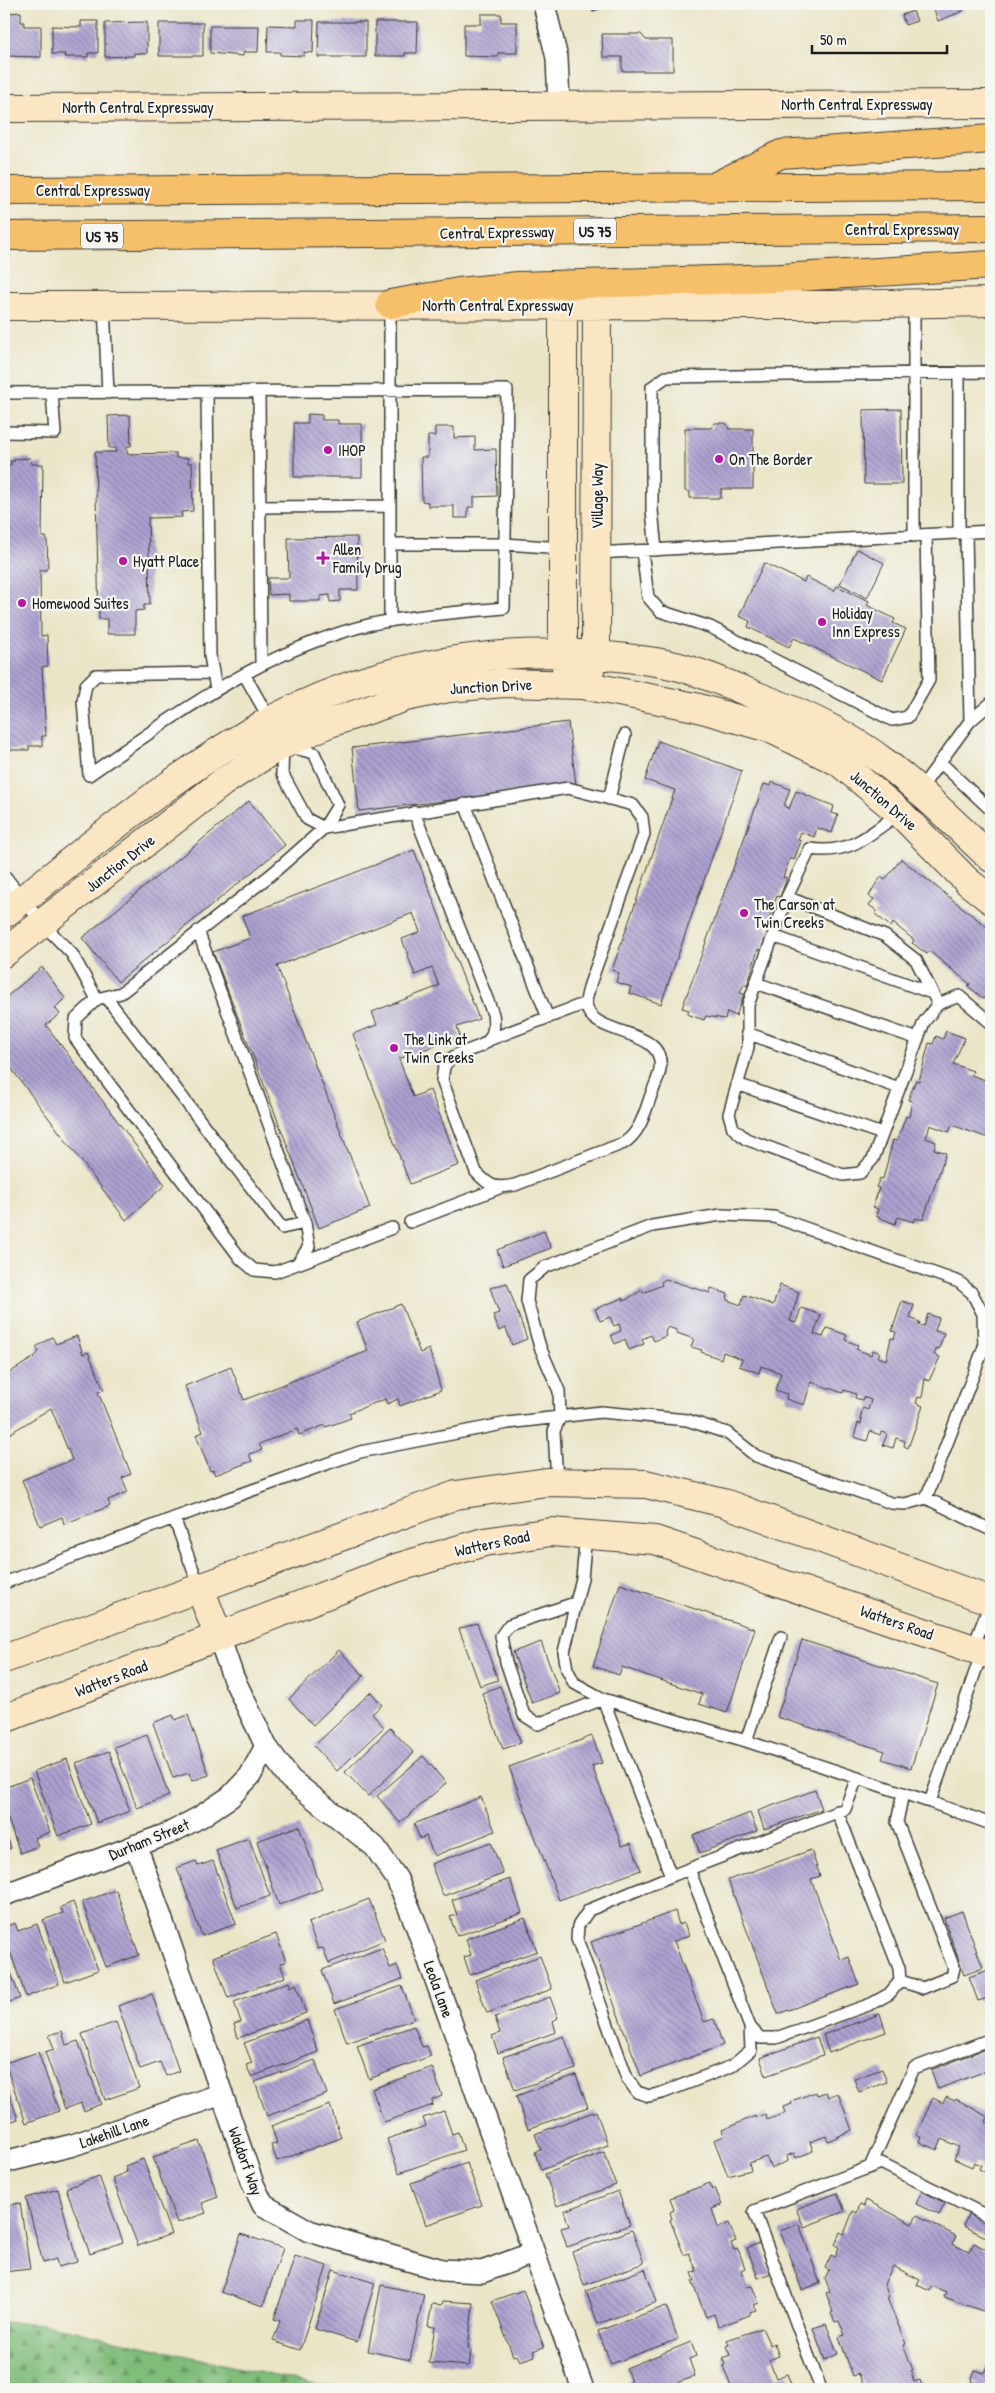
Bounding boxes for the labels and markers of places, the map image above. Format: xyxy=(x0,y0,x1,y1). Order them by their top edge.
place label: IHOP xyxy=(338,439,366,461)
marker: IHOP xyxy=(322,444,334,456)
place label: On The Border xyxy=(729,448,813,470)
marker: On The Border xyxy=(713,453,725,465)
place label: Allen Family Drug xyxy=(332,538,402,578)
place label: Hyatt Place xyxy=(133,550,200,572)
marker: Allen Family Drug xyxy=(317,552,329,564)
marker: Hyatt Place xyxy=(117,555,129,567)
place label: Homewood Suites xyxy=(32,592,129,614)
marker: Homewood Suites xyxy=(16,597,28,609)
place label: Holiday Inn Express xyxy=(832,602,900,642)
marker: Holiday Inn Express xyxy=(816,616,828,628)
place label: The Carson at Twin Creeks xyxy=(754,893,835,933)
marker: The Carson at Twin Creeks xyxy=(738,907,750,919)
place label: The Link at Twin Creeks xyxy=(404,1028,474,1068)
marker: The Link at Twin Creeks xyxy=(388,1042,400,1054)

